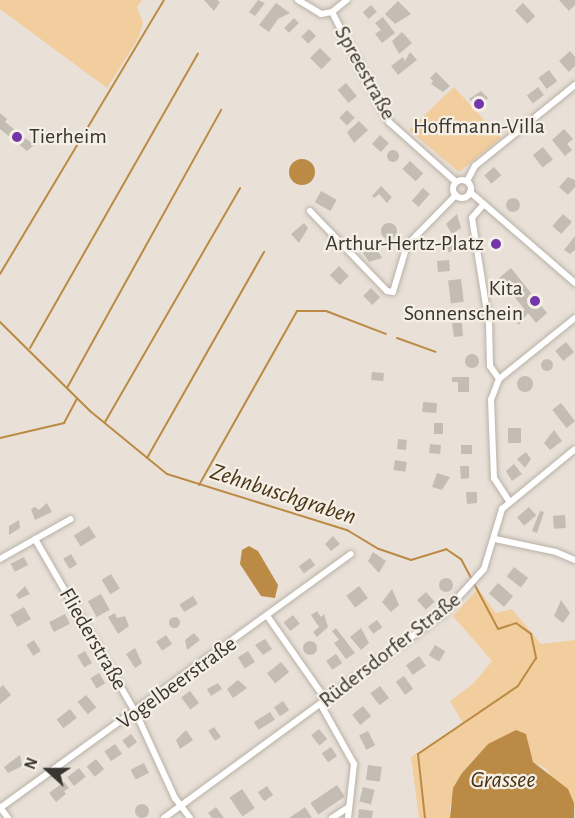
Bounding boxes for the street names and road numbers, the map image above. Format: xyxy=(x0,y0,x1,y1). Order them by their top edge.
street label: Spreestraße xyxy=(328,21,402,125)
street label: Fliederstraße xyxy=(53,583,133,695)
street label: Rüdersdorfer Straße xyxy=(314,586,466,714)
street label: Vogelbeerstraße xyxy=(112,631,242,735)

